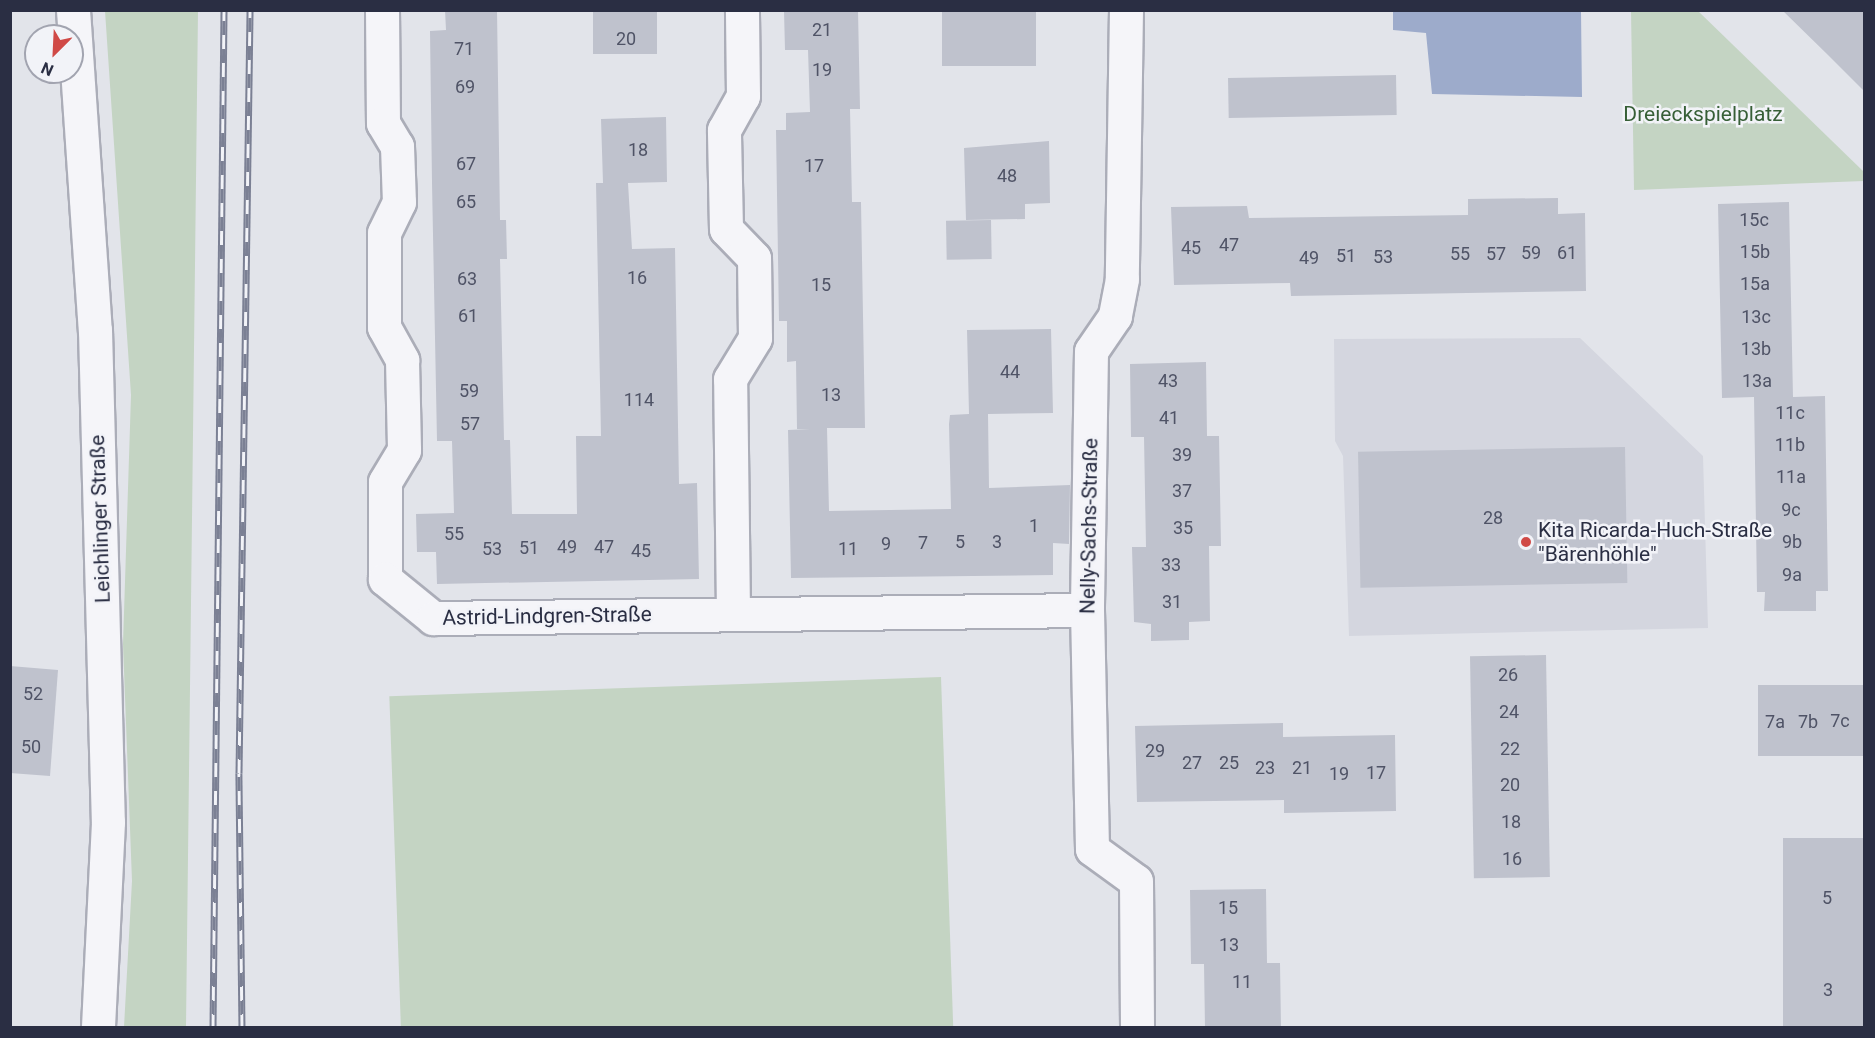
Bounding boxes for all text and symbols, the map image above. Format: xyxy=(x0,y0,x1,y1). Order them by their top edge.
house number: 21 xyxy=(812,19,832,41)
north arrow xyxy=(24,24,84,84)
house number: 20 xyxy=(616,28,636,50)
house number: 71 xyxy=(454,38,474,60)
text: N xyxy=(38,58,56,80)
house number: 19 xyxy=(812,59,832,81)
house number: 69 xyxy=(455,76,475,98)
park label: Dreieckspielplatz xyxy=(1623,101,1783,127)
house number: 18 xyxy=(628,139,648,161)
house number: 67 xyxy=(456,153,476,175)
house number: 17 xyxy=(804,155,824,177)
house number: 48 xyxy=(997,165,1017,187)
house number: 65 xyxy=(456,191,476,213)
house number: 15c xyxy=(1739,209,1769,231)
house number: 47 xyxy=(1219,234,1239,256)
house number: 45 xyxy=(1181,237,1201,259)
house number: 15b xyxy=(1740,241,1770,263)
house number: 59 xyxy=(1521,242,1541,264)
house number: 61 xyxy=(1557,242,1577,264)
house number: 55 xyxy=(1450,243,1470,265)
house number: 57 xyxy=(1486,243,1506,265)
house number: 51 xyxy=(1336,245,1356,267)
house number: 53 xyxy=(1373,246,1393,268)
house number: 49 xyxy=(1299,247,1319,269)
house number: 16 xyxy=(627,267,647,289)
house number: 63 xyxy=(457,268,477,290)
house number: 15a xyxy=(1740,273,1770,295)
house number: 15 xyxy=(811,274,831,296)
house number: 61 xyxy=(458,305,478,327)
house number: 13c xyxy=(1741,306,1771,328)
house number: 13b xyxy=(1741,338,1771,360)
house number: 44 xyxy=(1000,361,1020,383)
house number: 43 xyxy=(1158,370,1178,392)
house number: 13a xyxy=(1742,370,1772,392)
house number: 59 xyxy=(459,380,479,402)
house number: 13 xyxy=(821,384,841,406)
house number: 114 xyxy=(624,389,654,411)
house number: 11c xyxy=(1775,402,1805,424)
house number: 41 xyxy=(1159,407,1179,429)
house number: 57 xyxy=(460,413,480,435)
street label: Leichlinger Straße xyxy=(84,434,116,604)
house number: 11b xyxy=(1775,434,1805,456)
street label: Nelly-Sachs-Straße xyxy=(1075,438,1103,614)
house number: 39 xyxy=(1172,444,1192,466)
house number: 11a xyxy=(1776,466,1806,488)
house number: 37 xyxy=(1172,480,1192,502)
house number: 9c xyxy=(1781,499,1801,521)
house number: 28 xyxy=(1483,507,1503,529)
house number: 1 xyxy=(1029,515,1039,537)
house number: 35 xyxy=(1173,517,1193,539)
place label: Kita Ricarda-Huch-Straße "Bärenhöhle" xyxy=(1538,517,1772,567)
house number: 55 xyxy=(444,523,464,545)
house number: 5 xyxy=(955,531,965,553)
house number: 3 xyxy=(992,531,1002,553)
house number: 9b xyxy=(1782,531,1802,553)
house number: 7 xyxy=(918,532,928,554)
house number: 9 xyxy=(881,533,891,555)
marker: Kita Ricarda-Huch-Straße "Bärenhöhle" xyxy=(1519,535,1533,549)
house number: 49 xyxy=(557,536,577,558)
house number: 47 xyxy=(594,536,614,558)
house number: 51 xyxy=(519,537,539,559)
house number: 53 xyxy=(482,538,502,560)
house number: 11 xyxy=(838,538,858,560)
house number: 45 xyxy=(631,540,651,562)
house number: 33 xyxy=(1161,554,1181,576)
house number: 9a xyxy=(1782,564,1802,586)
house number: 31 xyxy=(1162,591,1182,613)
street label: Astrid-Lindgren-Straße xyxy=(442,602,652,630)
house number: 26 xyxy=(1498,664,1518,686)
house number: 52 xyxy=(23,683,43,705)
house number: 24 xyxy=(1499,701,1519,723)
house number: 7c xyxy=(1830,710,1850,732)
house number: 7a xyxy=(1765,711,1785,733)
house number: 7b xyxy=(1798,711,1818,733)
house number: 50 xyxy=(21,736,41,758)
house number: 22 xyxy=(1500,738,1520,760)
house number: 29 xyxy=(1145,740,1165,762)
house number: 27 xyxy=(1182,752,1202,774)
house number: 25 xyxy=(1219,752,1239,774)
house number: 23 xyxy=(1255,757,1275,779)
house number: 21 xyxy=(1292,757,1312,779)
house number: 17 xyxy=(1366,762,1386,784)
house number: 19 xyxy=(1329,763,1349,785)
house number: 20 xyxy=(1500,774,1520,796)
house number: 18 xyxy=(1501,811,1521,833)
house number: 16 xyxy=(1502,848,1522,870)
house number: 5 xyxy=(1822,887,1832,909)
house number: 15 xyxy=(1218,897,1238,919)
house number: 13 xyxy=(1219,934,1239,956)
house number: 11 xyxy=(1232,971,1252,993)
house number: 3 xyxy=(1823,979,1833,1001)

